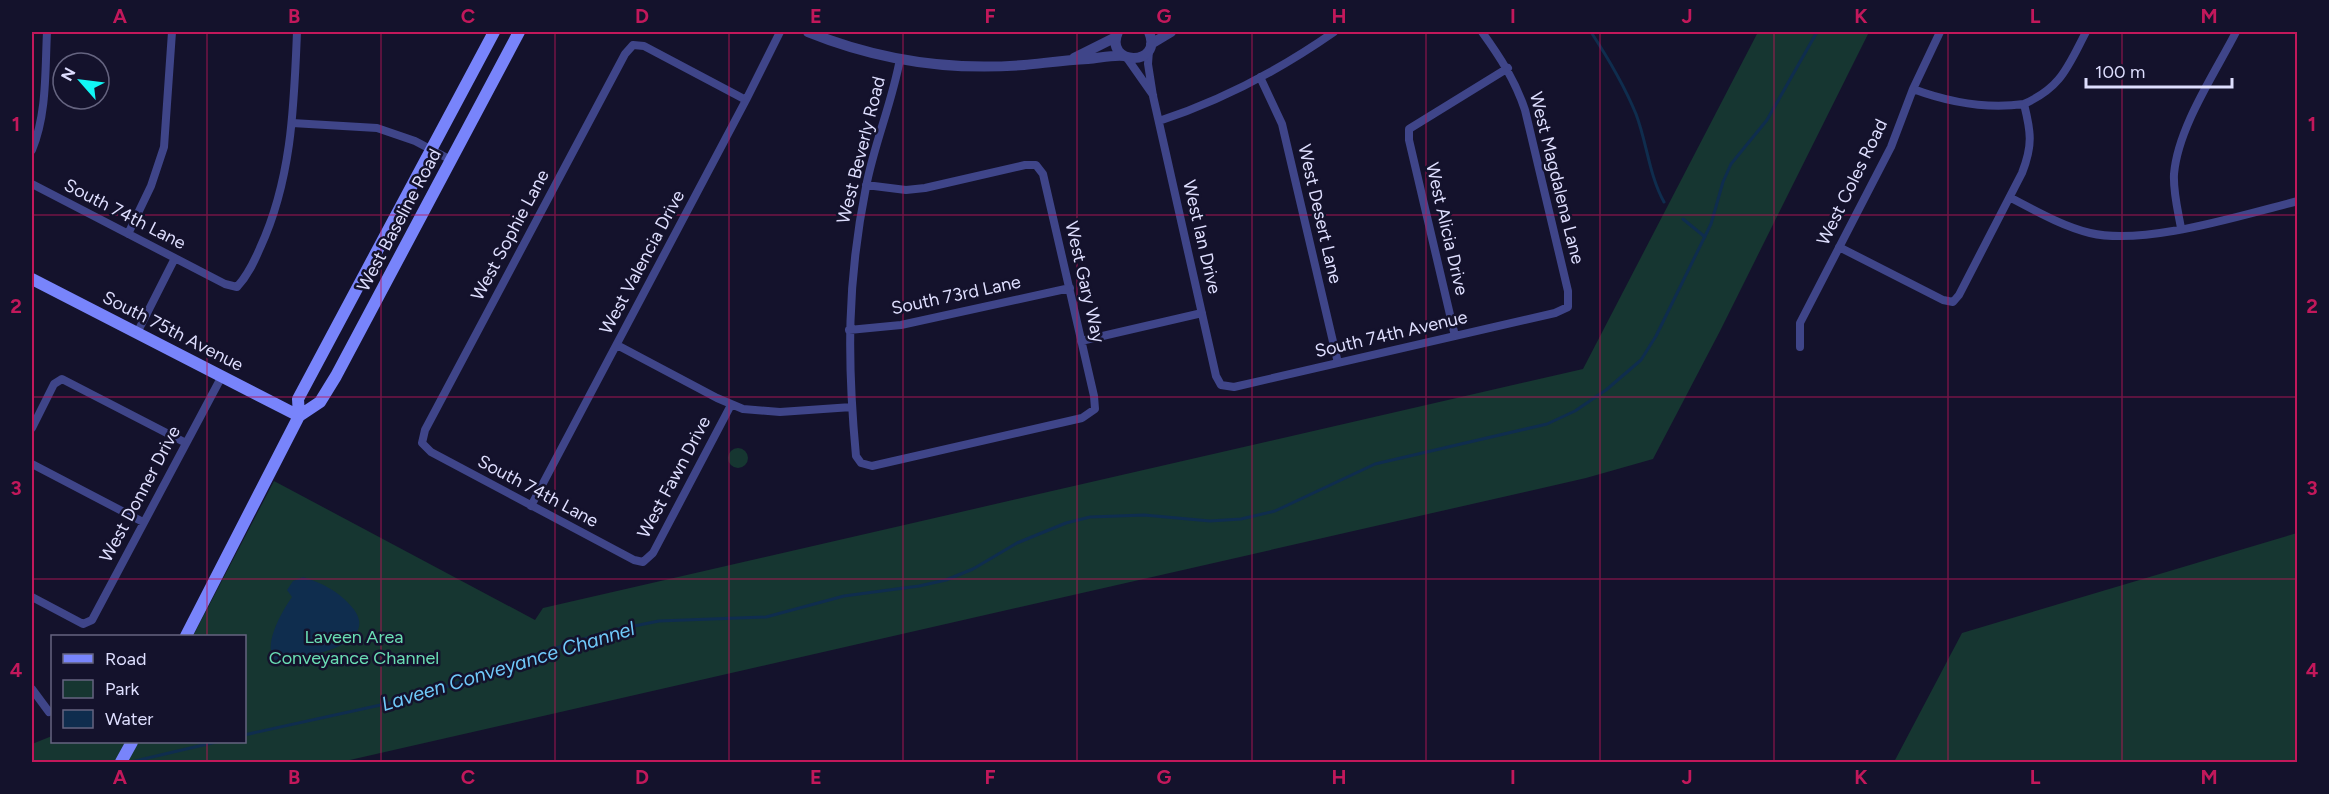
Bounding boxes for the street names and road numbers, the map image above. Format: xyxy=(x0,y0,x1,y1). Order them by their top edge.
street label: West Beverly Road xyxy=(832,74,890,226)
street label: West Magdalena Lane xyxy=(1525,90,1589,266)
street label: West Coles Road xyxy=(1812,115,1892,249)
street label: West Desert Lane xyxy=(1293,142,1347,286)
street label: West Baseline Road xyxy=(352,145,446,295)
street label: West Alicia Drive xyxy=(1421,161,1473,298)
street label: West Sophie Lane xyxy=(466,166,554,304)
street label: South 74th Lane xyxy=(61,174,190,254)
street label: West Ian Drive xyxy=(1178,178,1226,296)
street label: West Valencia Drive xyxy=(595,186,689,338)
street label: West Gary Way xyxy=(1060,219,1110,345)
street label: South 73rd Lane xyxy=(889,271,1023,319)
street label: South 75th Avenue xyxy=(99,286,247,376)
street label: South 74th Avenue xyxy=(1313,306,1470,362)
street label: West Fawn Drive xyxy=(633,412,715,542)
street label: West Donner Drive xyxy=(95,422,185,566)
street label: South 74th Lane xyxy=(474,450,602,532)

